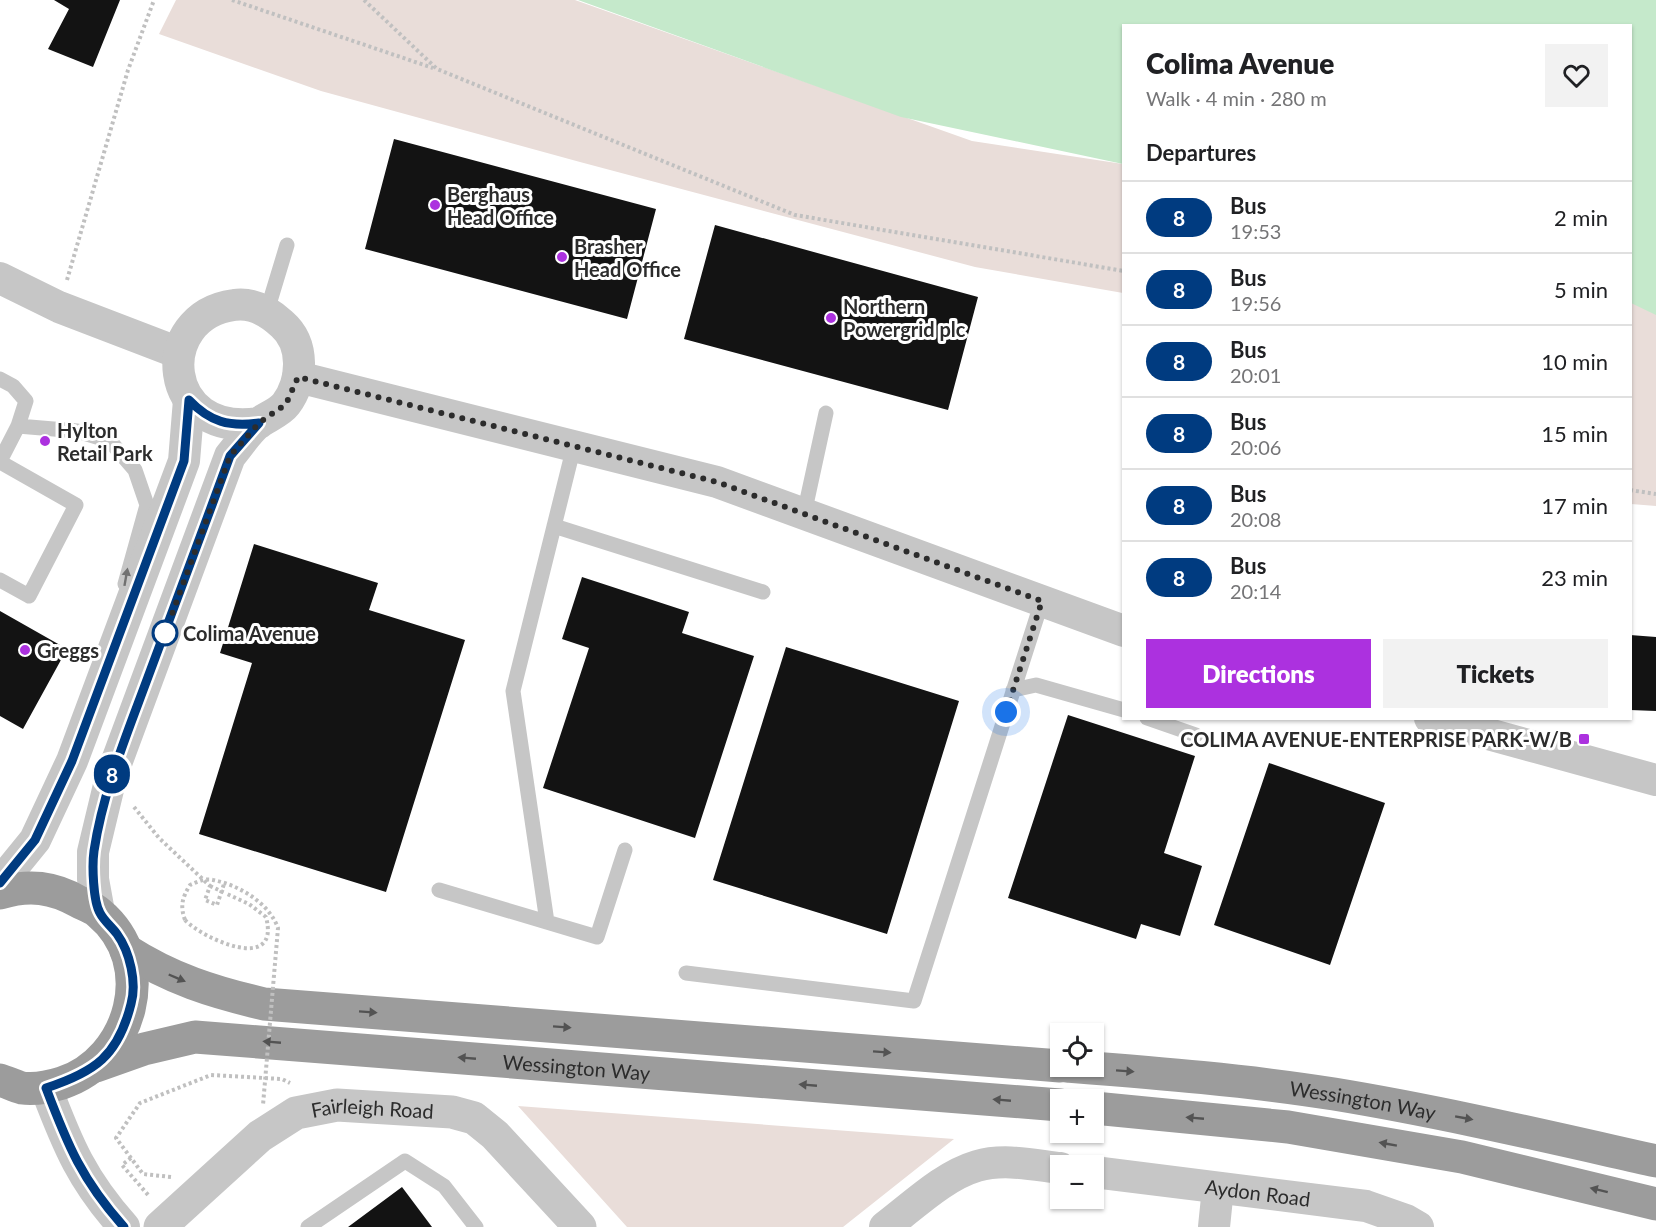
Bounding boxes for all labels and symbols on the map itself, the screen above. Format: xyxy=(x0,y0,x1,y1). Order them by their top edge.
place label: Berghaus Head Office xyxy=(447,182,554,229)
marker: Berghaus Head Office xyxy=(428,198,442,212)
place label: Brasher Head Office xyxy=(574,234,681,281)
marker: Brasher Head Office xyxy=(555,250,569,264)
place label: Northern Powergrid plc xyxy=(843,294,966,341)
marker: Northern Powergrid plc xyxy=(824,311,838,325)
place label: Hylton Retail Park xyxy=(57,418,153,465)
marker: Hylton Retail Park xyxy=(38,434,52,448)
one-way arrow xyxy=(122,567,131,586)
marker: Colima Avenue xyxy=(152,620,178,646)
place label: Colima Avenue xyxy=(183,621,316,645)
place label: Greggs xyxy=(37,638,99,662)
marker: Greggs xyxy=(18,643,32,657)
your location xyxy=(991,697,1021,727)
place label: COLIMA AVENUE-ENTERPRISE PARK-W/B xyxy=(1180,727,1572,751)
marker: COLIMA AVENUE-ENTERPRISE PARK-W/B xyxy=(1577,732,1591,746)
line badge: 8 xyxy=(92,754,132,794)
one-way arrow xyxy=(169,973,187,983)
one-way arrow xyxy=(358,1007,377,1017)
one-way arrow xyxy=(553,1022,572,1032)
one-way arrow xyxy=(263,1038,282,1047)
one-way arrow xyxy=(873,1047,892,1057)
street label: Wessington Way xyxy=(502,1049,652,1085)
one-way arrow xyxy=(457,1053,476,1063)
one-way arrow xyxy=(1116,1066,1135,1076)
street label: Wessington Way xyxy=(1288,1076,1439,1125)
one-way arrow xyxy=(798,1080,817,1089)
street label: Fairleigh Road xyxy=(309,1093,434,1123)
one-way arrow xyxy=(993,1095,1012,1105)
one-way arrow xyxy=(1186,1113,1205,1123)
one-way arrow xyxy=(1454,1114,1473,1123)
one-way arrow xyxy=(1379,1139,1398,1148)
street label: Aydon Road xyxy=(1204,1174,1312,1211)
one-way arrow xyxy=(1590,1184,1608,1194)

